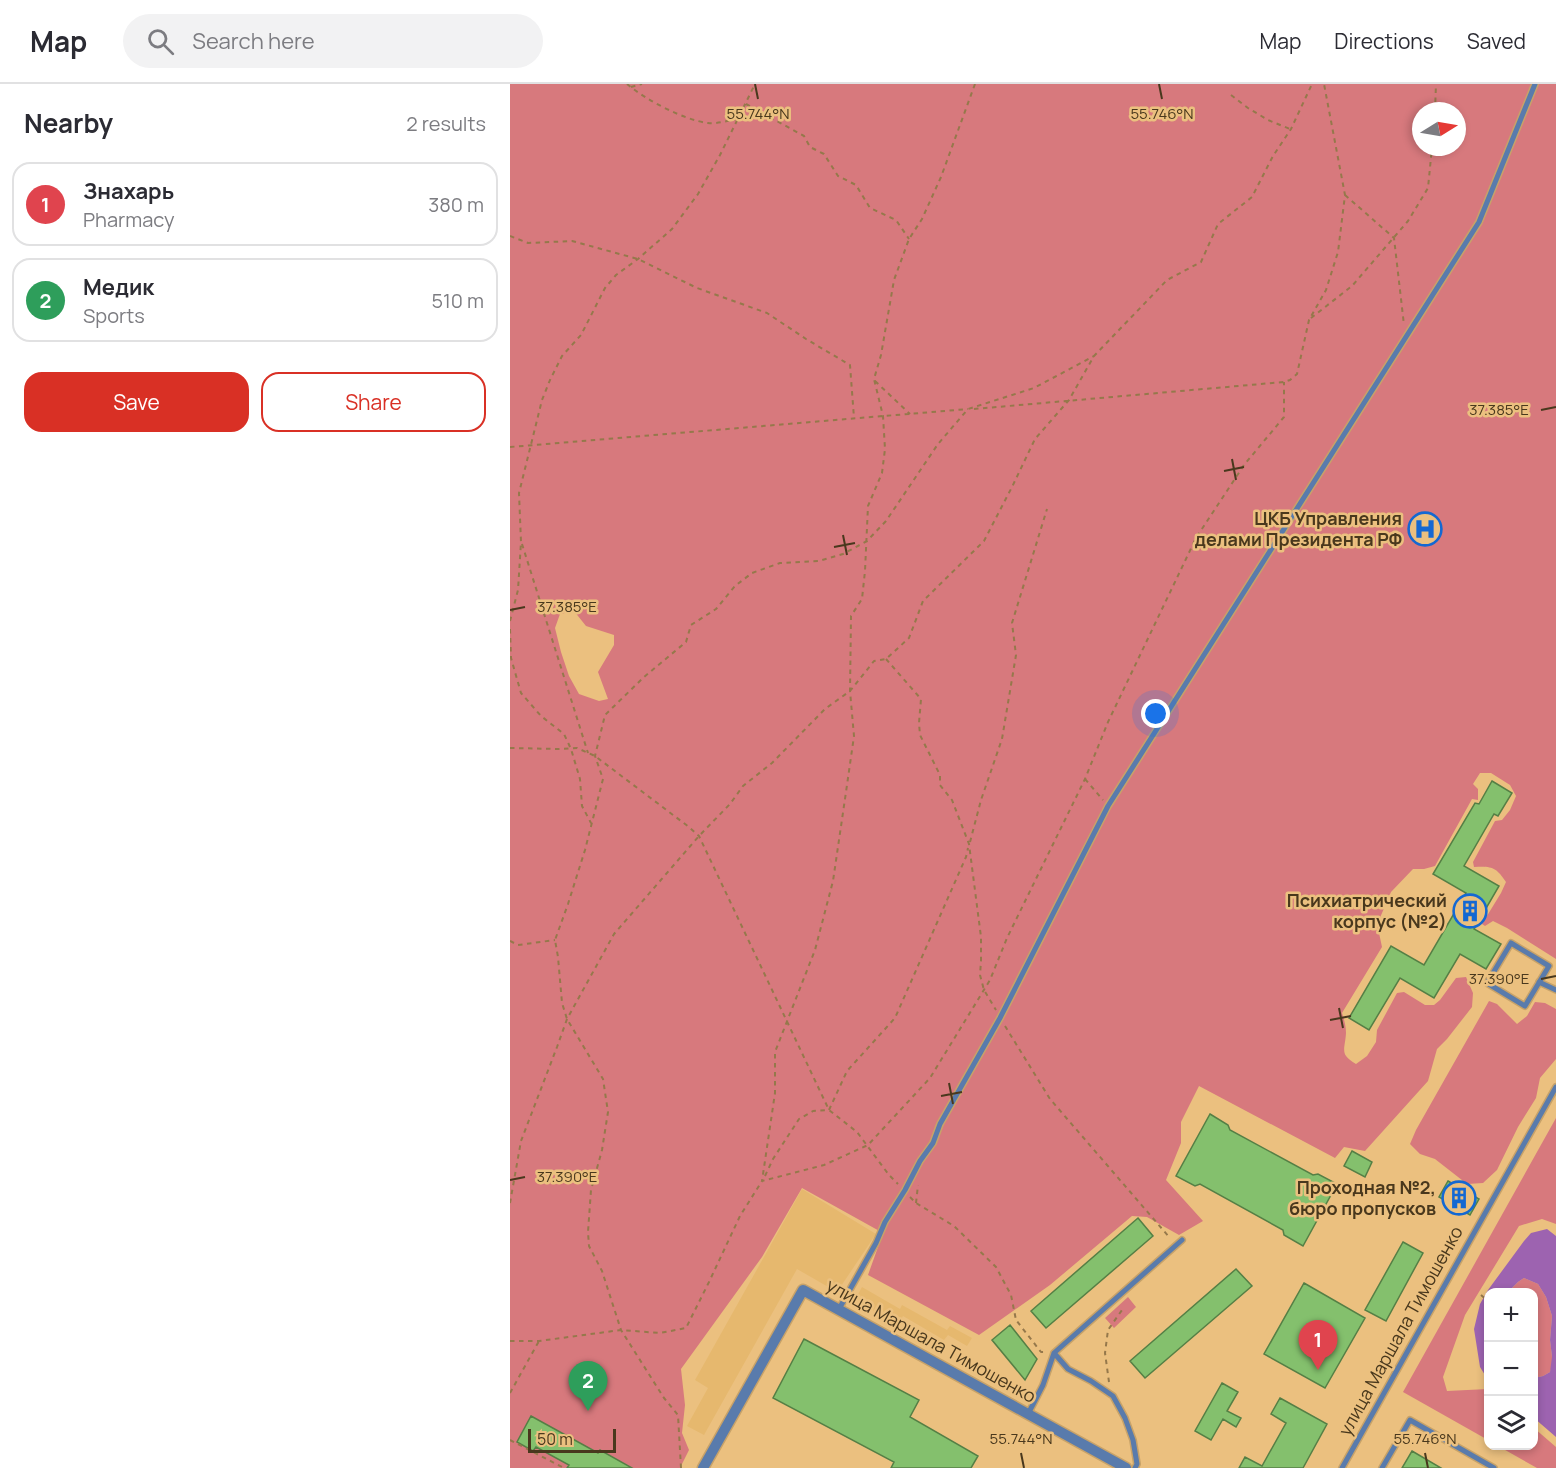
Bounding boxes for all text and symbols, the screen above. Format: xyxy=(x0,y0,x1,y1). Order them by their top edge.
search box xyxy=(123,14,543,68)
text: Map xyxy=(30,22,87,60)
icon: search xyxy=(144,25,177,58)
text: Search here xyxy=(192,26,315,56)
text: Map xyxy=(1260,27,1301,55)
text: Directions xyxy=(1334,27,1434,55)
text: Saved xyxy=(1467,27,1526,55)
north arrow xyxy=(1412,102,1466,156)
text: 55.744°N xyxy=(727,103,789,124)
text: 55.746°N xyxy=(1130,103,1194,124)
text: Nearby xyxy=(24,105,113,141)
text: 2 results xyxy=(406,110,486,137)
text: Знахарь xyxy=(83,176,174,206)
text: 1 xyxy=(41,191,50,218)
text: 380 m xyxy=(428,191,484,218)
text: Pharmacy xyxy=(83,206,175,233)
text: Медик xyxy=(83,272,154,302)
text: 2 xyxy=(40,287,51,314)
text: 510 m xyxy=(431,287,484,314)
text: Sports xyxy=(83,302,145,329)
button: Save xyxy=(24,372,249,432)
button: Share xyxy=(261,372,486,432)
text: 37.385°E xyxy=(1469,399,1529,420)
place label: ЦКБ Управления делами Президента РФ xyxy=(1194,506,1402,551)
hospital icon: ЦКБ Управления делами Президента РФ xyxy=(1407,511,1443,547)
text: 37.385°E xyxy=(537,596,597,617)
your location xyxy=(1141,699,1170,728)
place label: Психиатрический корпус (№2) xyxy=(1287,888,1447,933)
building icon: Психиатрический корпус (№2) xyxy=(1452,893,1488,929)
text: 37.390°E xyxy=(1469,968,1529,989)
text: 37.390°E xyxy=(537,1166,597,1187)
place label: Проходная №2, бюро пропусков xyxy=(1289,1175,1436,1220)
building icon: Проходная №2, бюро пропусков xyxy=(1441,1180,1477,1216)
street label: улица Маршала Тимошенко xyxy=(1332,1221,1468,1440)
street label: улица Маршала Тимошенко xyxy=(822,1272,1041,1408)
map controls xyxy=(1484,1288,1538,1450)
button: + xyxy=(1484,1288,1538,1342)
pin: 1 xyxy=(1298,1320,1338,1370)
button: − xyxy=(1484,1342,1538,1396)
pin: 2 xyxy=(568,1362,608,1411)
button: layers xyxy=(1484,1396,1538,1450)
scale bar xyxy=(528,1426,616,1454)
text: 50 m xyxy=(537,1428,573,1450)
text: 55.744°N xyxy=(990,1428,1052,1449)
text: 55.746°N xyxy=(1393,1428,1457,1449)

